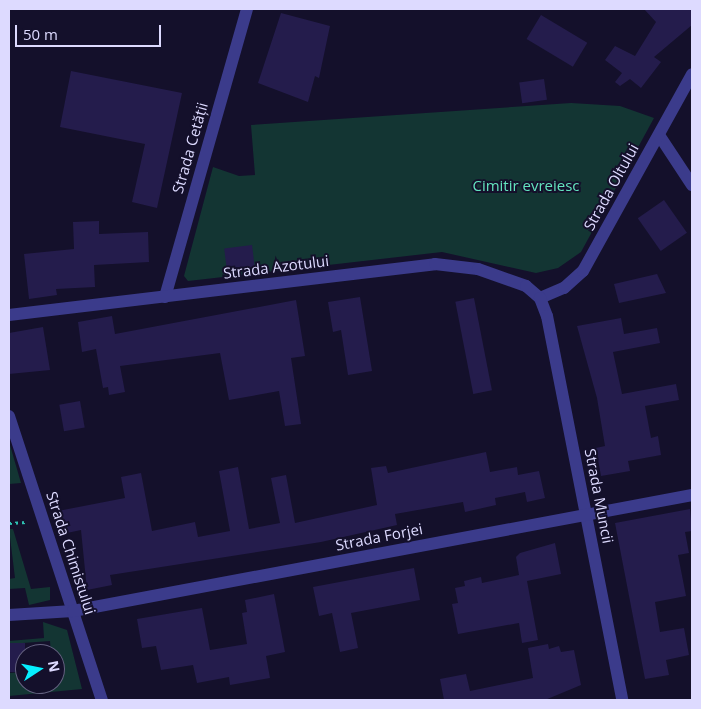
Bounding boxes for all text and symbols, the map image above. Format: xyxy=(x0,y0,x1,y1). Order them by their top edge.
scale bar xyxy=(18,15,164,47)
text: 50 m xyxy=(23,24,58,44)
street label: Strada Cetății xyxy=(168,100,212,196)
street label: Strada Oltului xyxy=(580,141,642,233)
park label: Cimitir evreiesc xyxy=(472,177,580,195)
street label: Strada Azotului xyxy=(222,252,330,282)
street label: Strada Muncii xyxy=(581,447,617,545)
street label: Strada Chimistului xyxy=(43,489,99,617)
street label: Strada Forjei xyxy=(334,520,424,554)
north arrow xyxy=(15,644,65,694)
text: N xyxy=(44,659,65,674)

